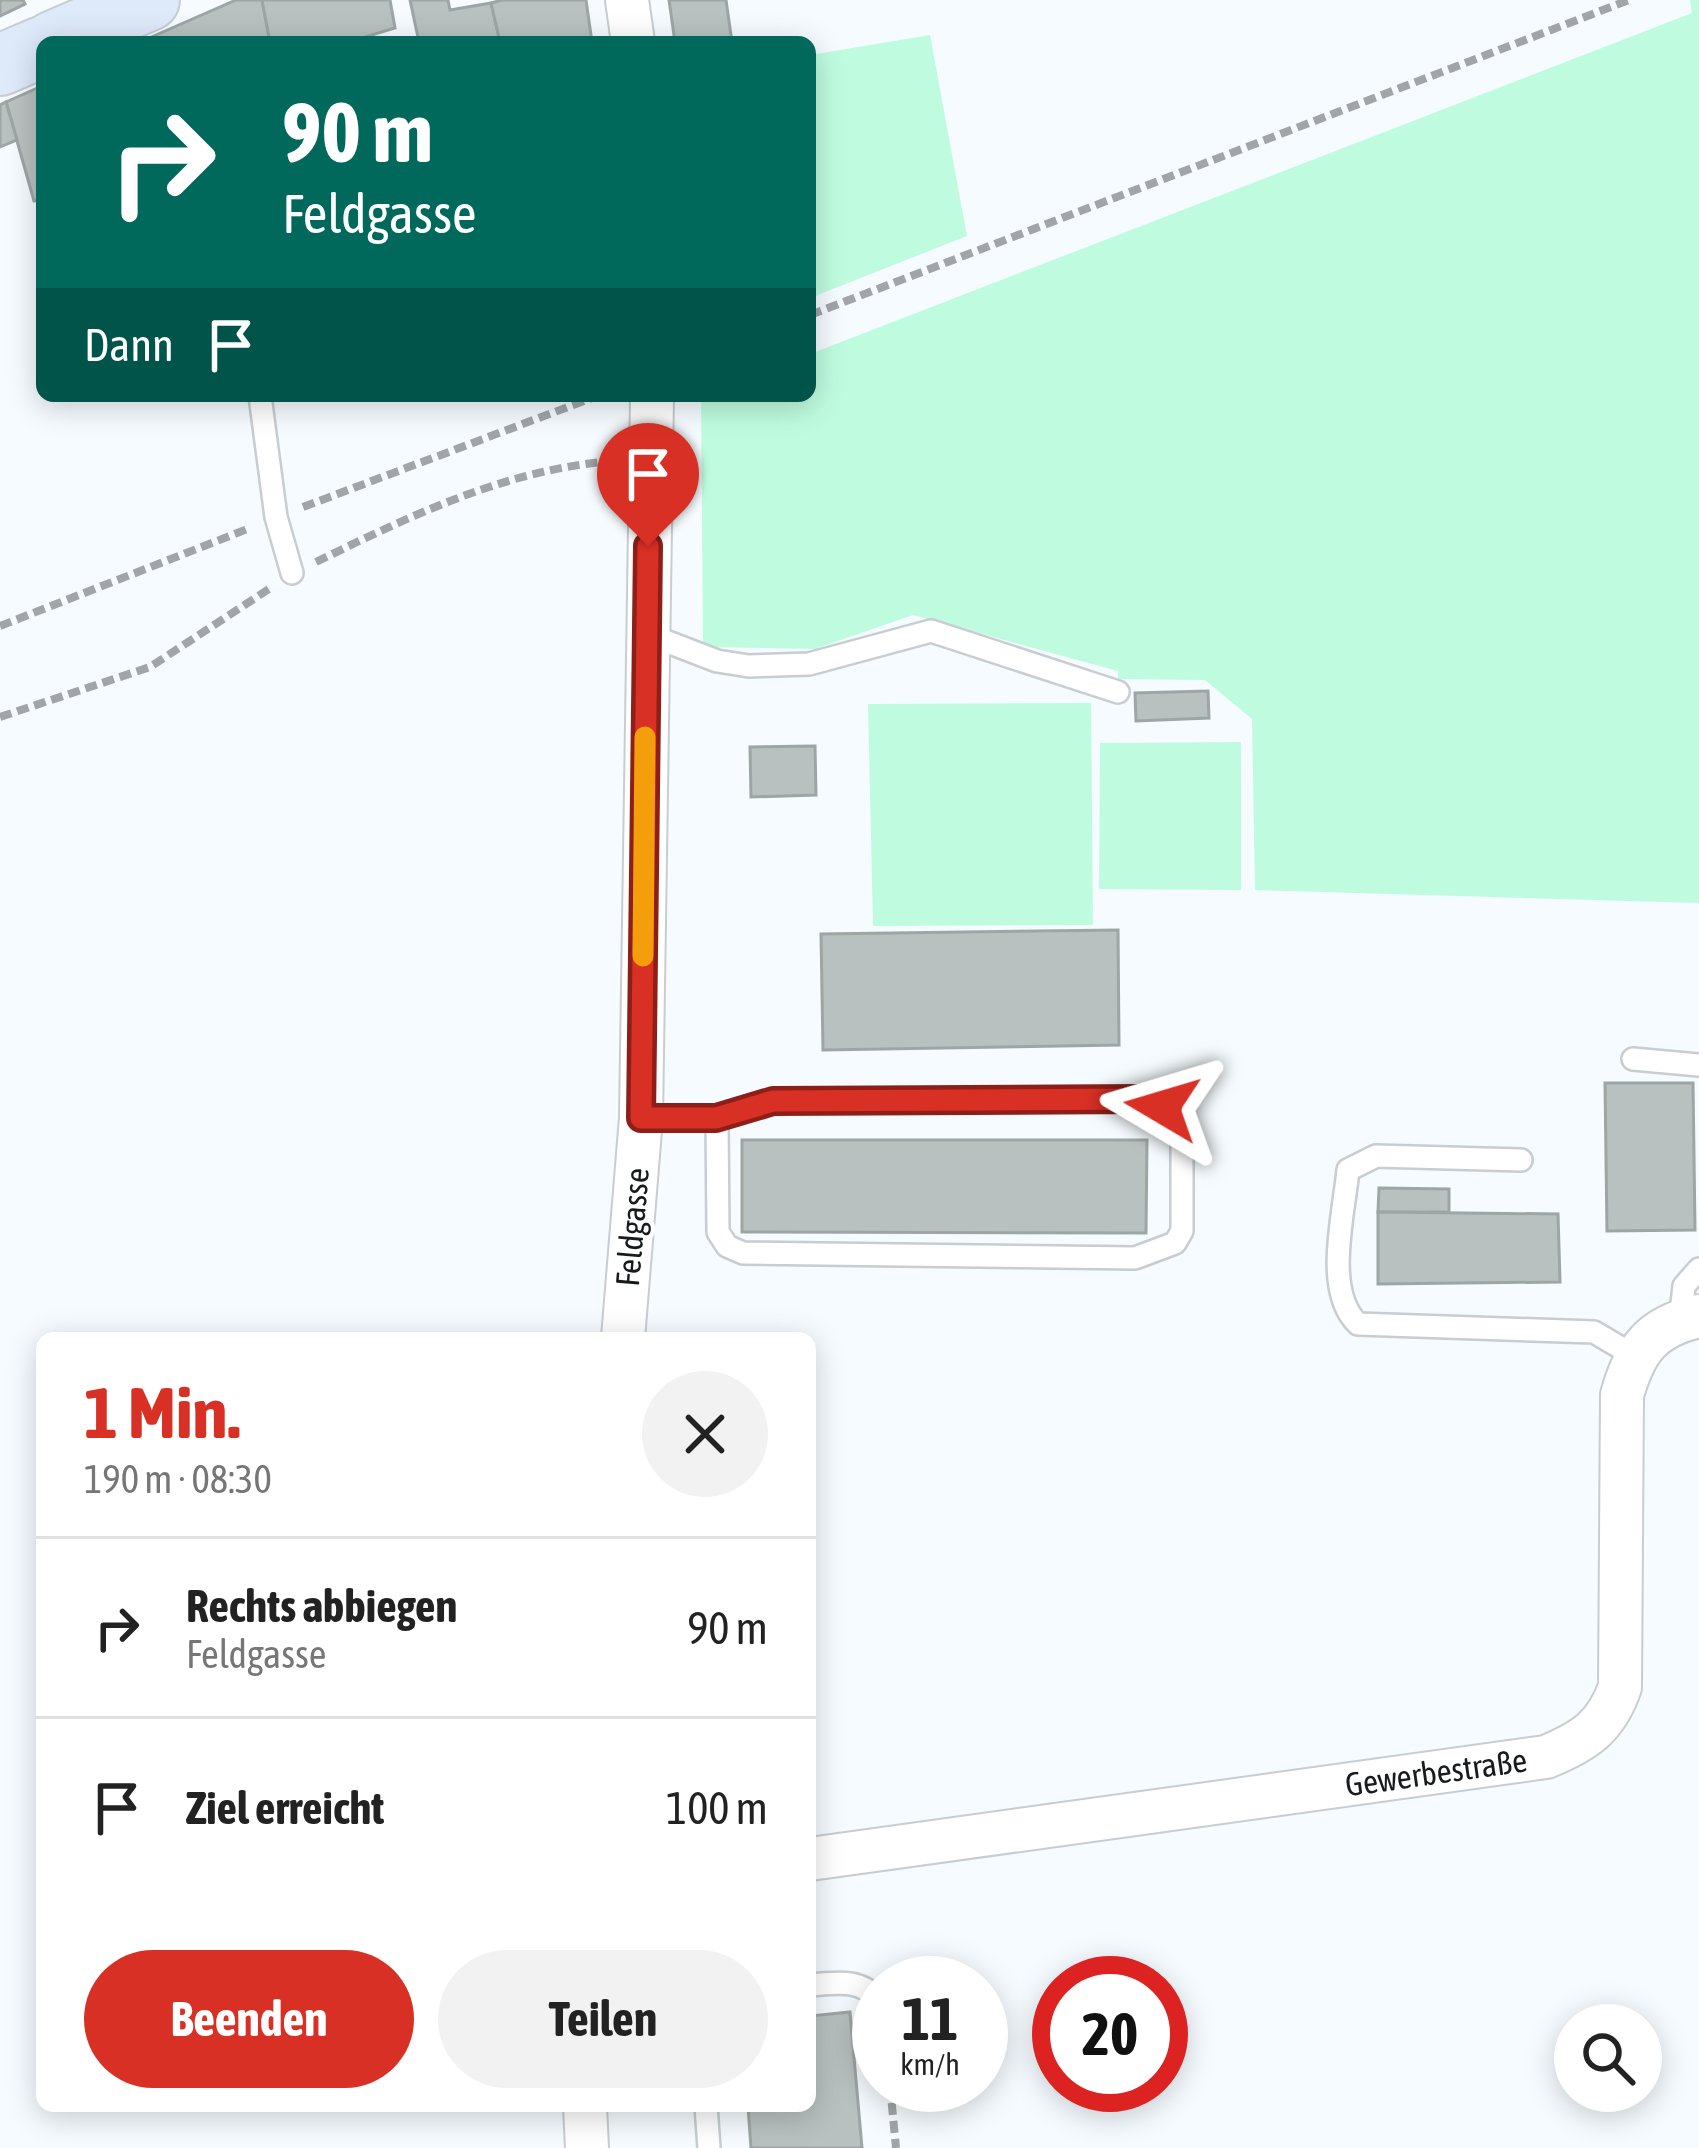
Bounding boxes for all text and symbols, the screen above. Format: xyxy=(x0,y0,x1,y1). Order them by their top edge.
icon: right xyxy=(84,84,240,240)
text: 90 m xyxy=(282,84,433,180)
text: Feldgasse xyxy=(282,183,476,244)
icon: arrive xyxy=(198,312,264,378)
text: Dann xyxy=(84,319,174,371)
pin xyxy=(597,423,699,546)
icon: arrive xyxy=(615,441,681,507)
position arrow xyxy=(1099,1044,1225,1170)
street label: Feldgasse xyxy=(608,1166,656,1288)
text: 1 Min. xyxy=(84,1371,240,1453)
button: close xyxy=(642,1371,768,1497)
text: 190 m · 08:30 xyxy=(84,1457,272,1501)
text: Rechts abbiegen xyxy=(186,1580,457,1632)
icon: right xyxy=(84,1595,150,1661)
text: 90 m xyxy=(687,1602,768,1654)
text: Feldgasse xyxy=(186,1632,326,1676)
street label: Gewerbestraße xyxy=(1343,1740,1529,1804)
icon: arrive xyxy=(84,1775,150,1841)
text: Ziel erreicht xyxy=(186,1782,384,1834)
text: 100 m xyxy=(666,1782,768,1834)
button: Beenden xyxy=(84,1950,414,2088)
button: Teilen xyxy=(438,1950,768,2088)
speed limit sign: 20 xyxy=(1032,1956,1188,2112)
text: 11 xyxy=(902,1984,958,2053)
map controls xyxy=(1554,2004,1662,2112)
button: search xyxy=(1554,2004,1662,2112)
text: km/h xyxy=(900,2047,960,2081)

